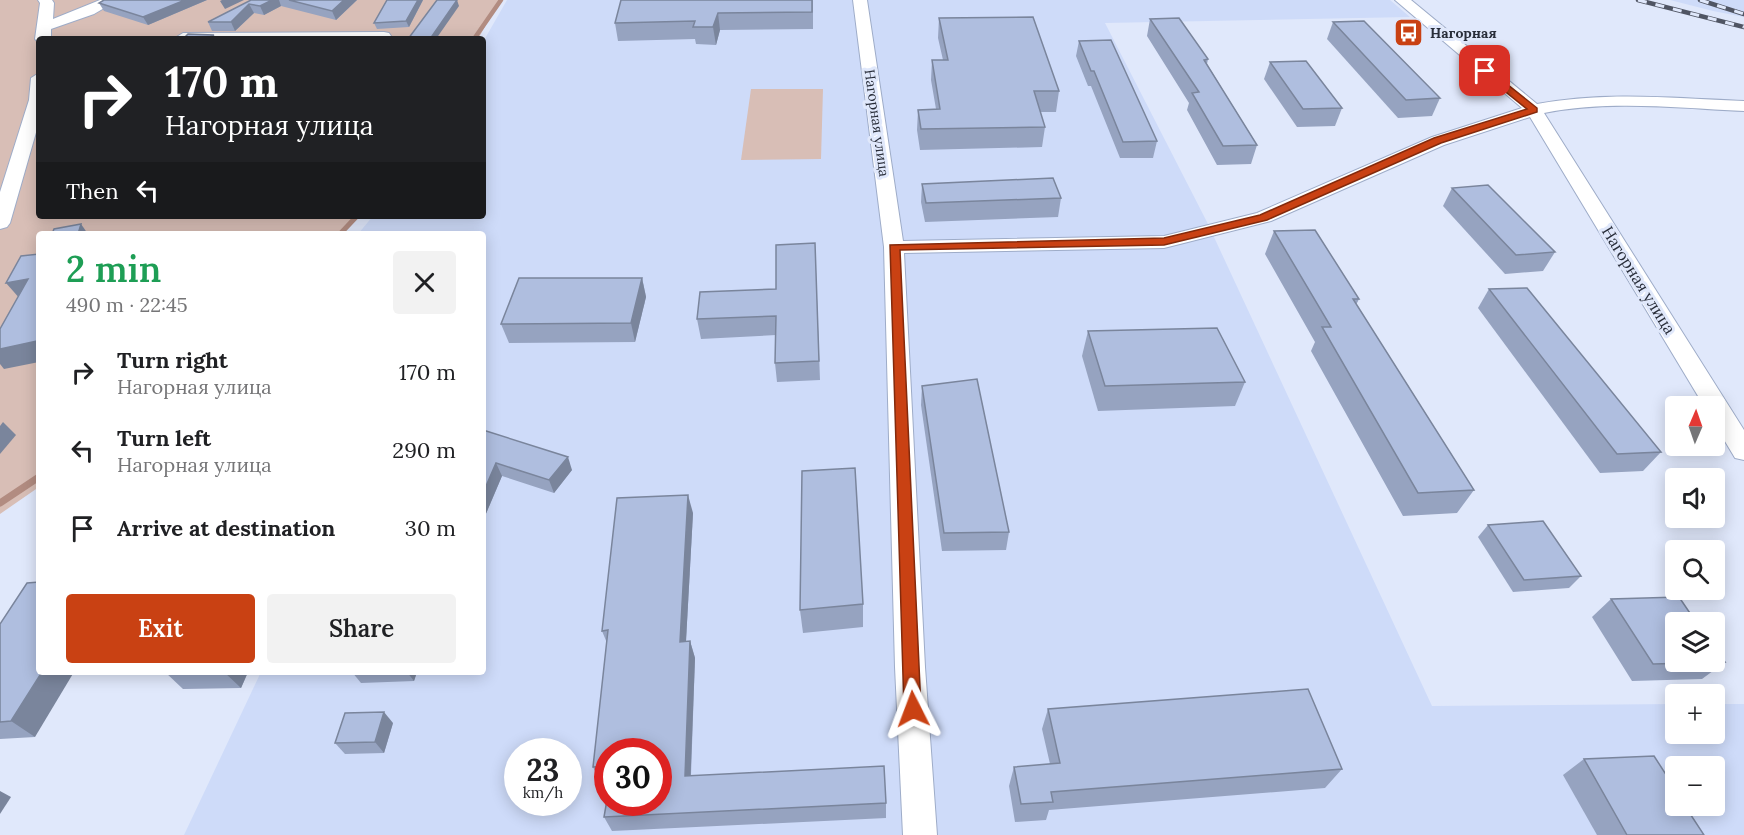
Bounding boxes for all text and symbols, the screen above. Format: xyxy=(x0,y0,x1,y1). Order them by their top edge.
bus stop icon: Нагорная xyxy=(1393,17,1425,49)
place label: Нагорная xyxy=(1430,24,1497,42)
pin xyxy=(1459,45,1510,96)
icon: arrive xyxy=(1468,54,1501,87)
text: 170 m xyxy=(165,55,278,109)
icon: right xyxy=(66,60,144,138)
street label: Нагорная улица xyxy=(861,68,893,178)
text: Нагорная улица xyxy=(165,108,374,142)
icon: left xyxy=(131,174,164,207)
text: Then xyxy=(66,177,119,205)
street label: Нагорная улица xyxy=(1598,222,1680,338)
text: 2 min xyxy=(66,246,161,292)
button: close xyxy=(393,251,456,314)
text: 490 m · 22:45 xyxy=(66,292,188,317)
text: Turn right xyxy=(117,346,228,374)
icon: right xyxy=(66,356,99,389)
text: 170 m xyxy=(399,358,456,386)
text: Нагорная улица xyxy=(117,374,272,399)
north arrow xyxy=(1665,396,1725,456)
map controls xyxy=(1665,396,1725,816)
text: Turn left xyxy=(117,424,211,452)
icon: left xyxy=(66,434,99,467)
text: 290 m xyxy=(392,436,456,464)
text: Нагорная улица xyxy=(117,452,272,477)
button: sound xyxy=(1665,468,1725,528)
icon: arrive xyxy=(66,512,99,545)
text: Arrive at destination xyxy=(117,514,335,542)
text: 30 m xyxy=(405,514,456,542)
button: search xyxy=(1665,540,1725,600)
button: Exit xyxy=(66,594,255,663)
button: Share xyxy=(267,594,456,663)
button: layers xyxy=(1665,612,1725,672)
position arrow xyxy=(881,677,945,741)
button: + xyxy=(1665,684,1725,744)
speed limit sign: 30 xyxy=(594,738,672,816)
text: 23 xyxy=(527,751,559,789)
button: − xyxy=(1665,756,1725,816)
text: km/h xyxy=(523,783,563,802)

